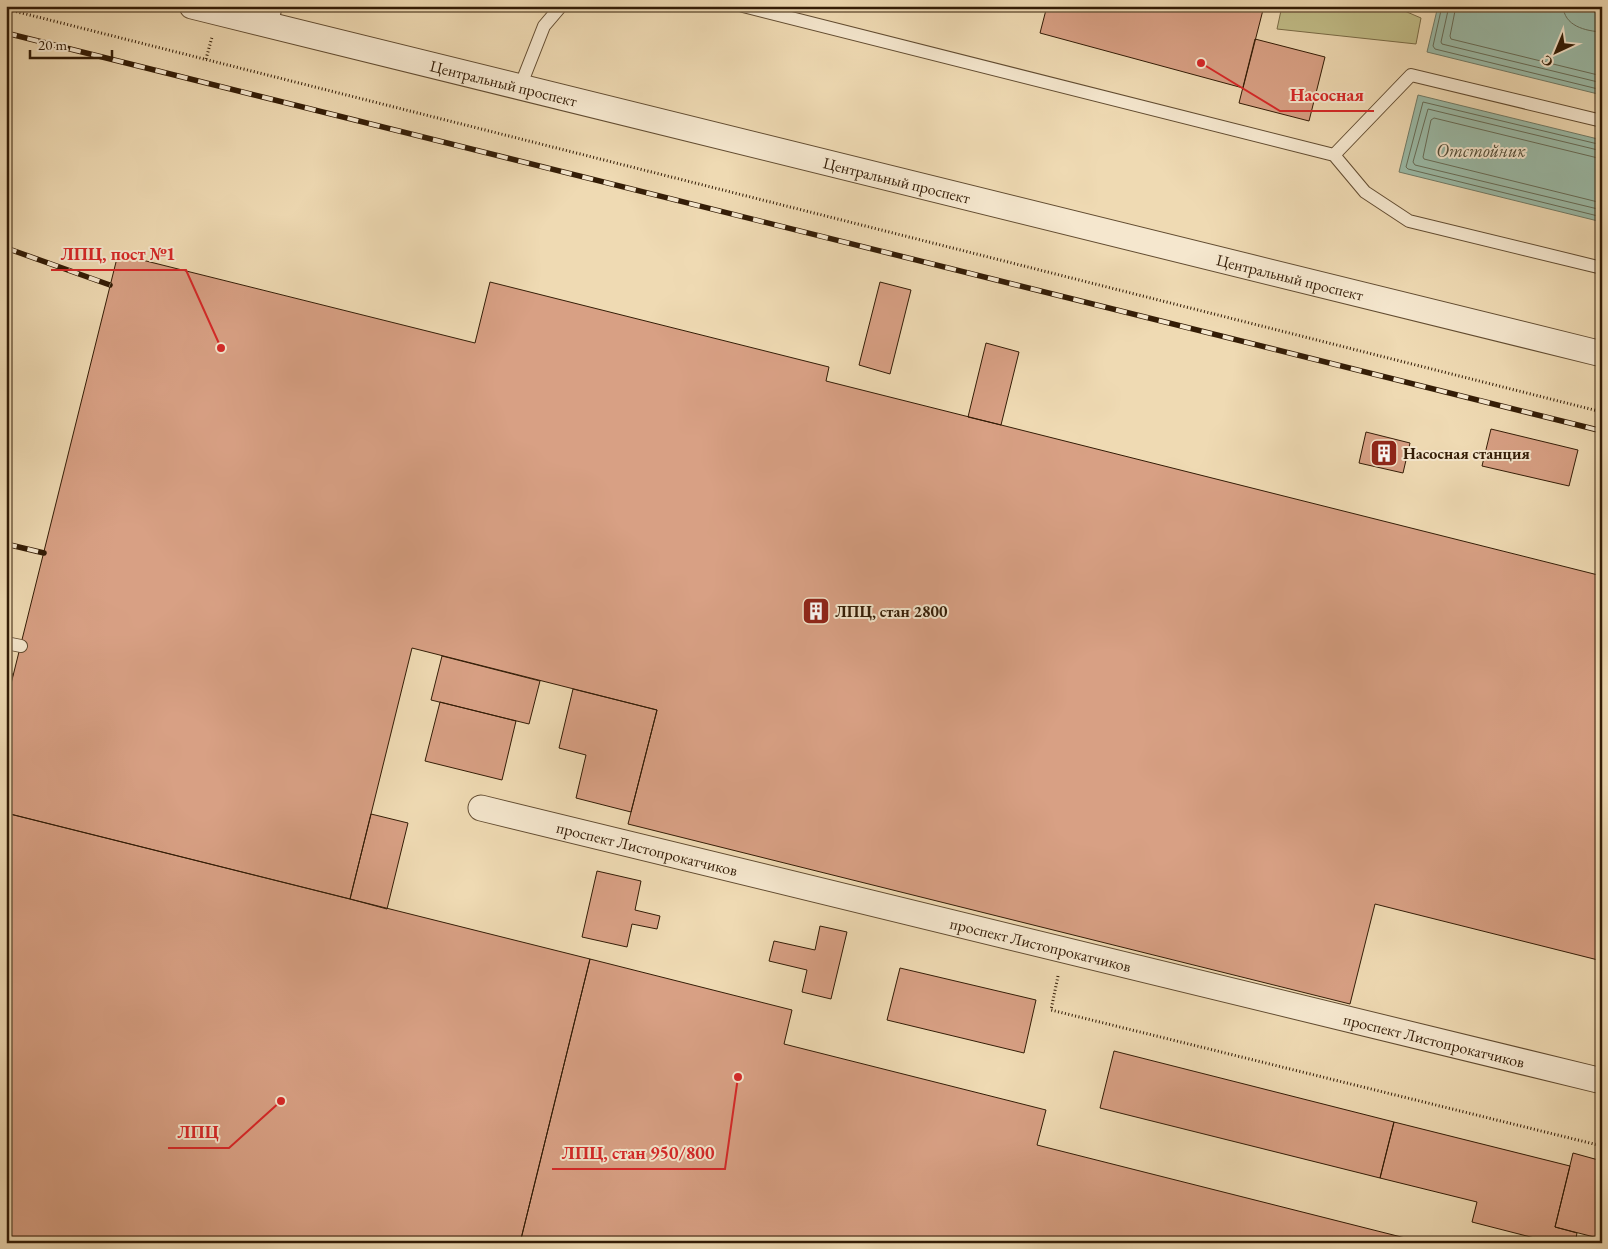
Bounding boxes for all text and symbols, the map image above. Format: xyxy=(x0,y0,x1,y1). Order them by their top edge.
scale bar xyxy=(30,28,112,60)
north arrow xyxy=(1530,28,1580,78)
text: 20 m xyxy=(38,35,67,54)
text: С xyxy=(1537,51,1557,71)
street label: Центральный проспект xyxy=(428,55,580,112)
callout: Насосная xyxy=(1280,78,1374,111)
text: Насосная xyxy=(1290,83,1364,106)
water label: Отстойник xyxy=(1436,139,1526,162)
street label: Центральный проспект xyxy=(821,152,973,209)
callout: ЛПЦ, пост №1 xyxy=(51,237,186,270)
text: ЛПЦ, пост №1 xyxy=(60,242,176,265)
street label: Центральный проспект xyxy=(1214,249,1366,306)
building icon: Насосная станция xyxy=(1369,438,1399,468)
place label: Насосная станция xyxy=(1403,443,1530,464)
building icon: ЛПЦ, стан 2800 xyxy=(801,596,831,626)
place label: ЛПЦ, стан 2800 xyxy=(835,601,948,622)
street label: проспект Листопрокатчиков xyxy=(554,817,740,881)
street label: проспект Листопрокатчиков xyxy=(948,913,1133,977)
street label: проспект Листопрокатчиков xyxy=(1341,1008,1527,1073)
callout: ЛПЦ xyxy=(168,1115,229,1148)
text: ЛПЦ xyxy=(177,1120,219,1143)
callout: ЛПЦ, стан 950/800 xyxy=(552,1136,725,1169)
text: ЛПЦ, стан 950/800 xyxy=(562,1141,715,1164)

